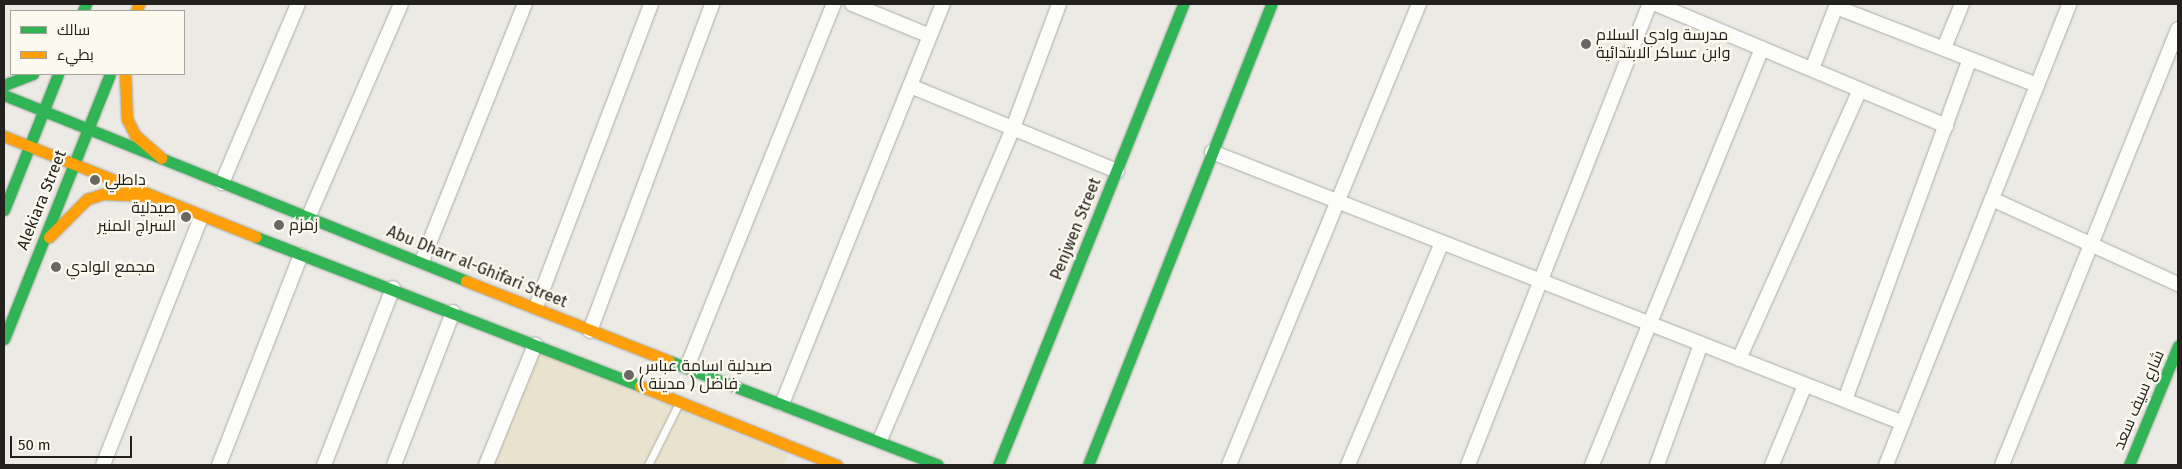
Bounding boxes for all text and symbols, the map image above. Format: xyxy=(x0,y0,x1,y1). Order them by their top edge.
legend xyxy=(10,10,185,75)
text: سالك xyxy=(57,21,90,39)
place label: مدرسة وادي السلام وابن عساكر الابتدائية xyxy=(1596,25,1730,63)
marker: مدرسة وادي السلام وابن عساكر الابتدائية xyxy=(1580,38,1592,50)
text: بطيء xyxy=(57,46,94,64)
street label: Alekiara Street xyxy=(13,147,71,253)
place label: داطلي xyxy=(105,170,146,190)
marker: داطلي xyxy=(89,174,101,186)
street label: Penjwen Street xyxy=(1047,175,1105,283)
place label: صيدلية السراج المنير xyxy=(97,198,176,236)
marker: صيدلية السراج المنير xyxy=(180,211,192,223)
place label: زمزم xyxy=(289,215,318,235)
marker: زمزم xyxy=(273,219,285,231)
street label: Abu Dharr al-Ghifari Street xyxy=(384,222,570,312)
place label: مجمع الوادي xyxy=(66,257,155,277)
marker: مجمع الوادي xyxy=(50,261,62,273)
street label: شارع سيف سعد xyxy=(2109,347,2169,453)
place label: صيدلية اسامة عباس فاضل ( مدينة ) xyxy=(639,356,772,394)
marker: صيدلية اسامة عباس فاضل ( مدينة ) xyxy=(623,369,635,381)
scale bar xyxy=(12,426,135,458)
text: 50 m xyxy=(18,436,51,454)

